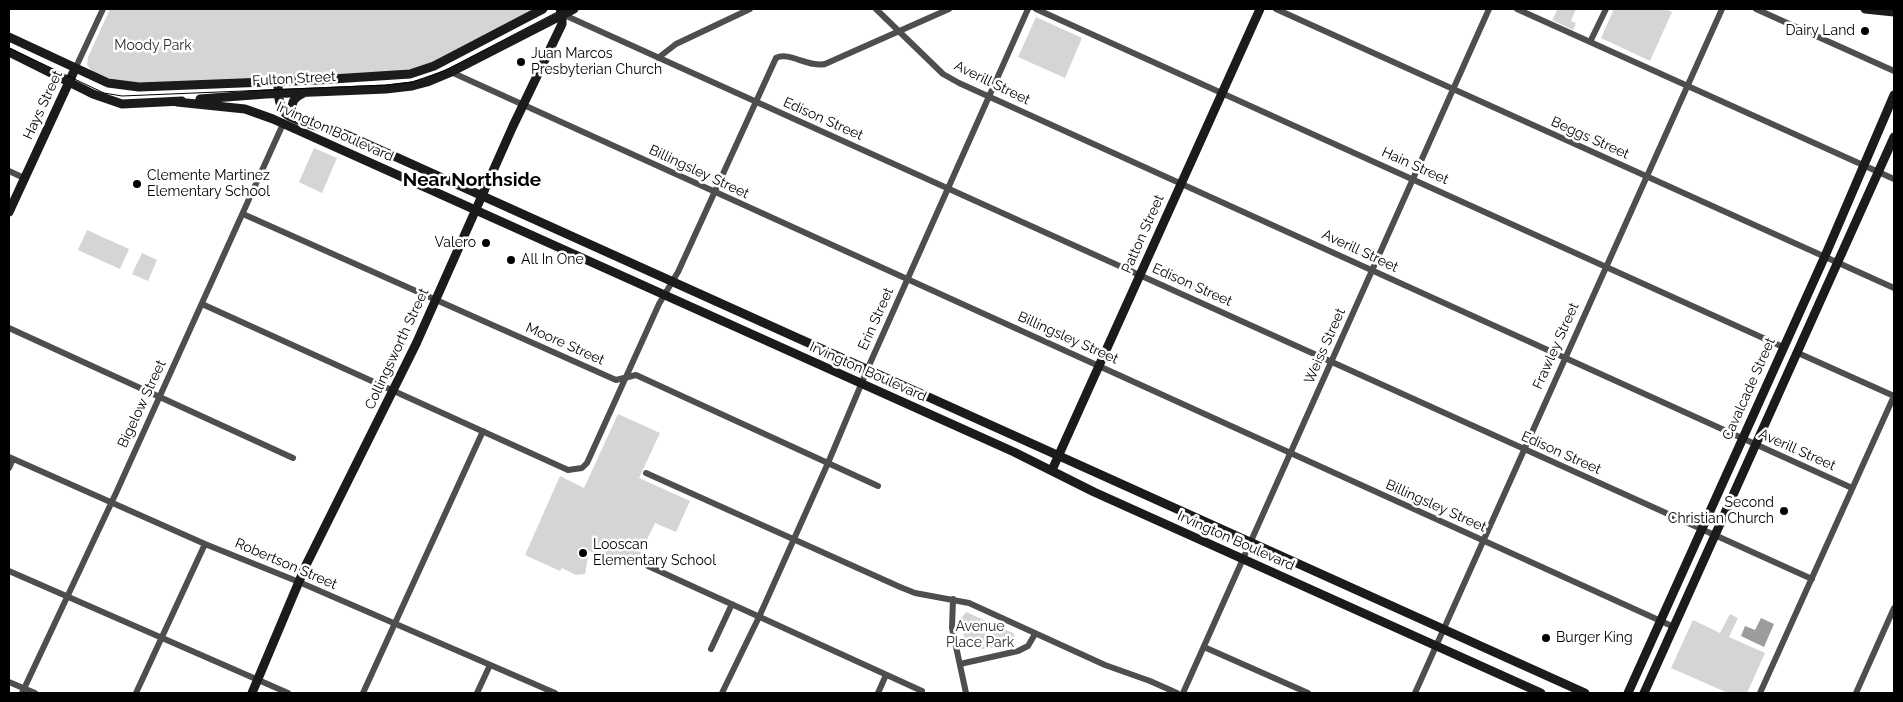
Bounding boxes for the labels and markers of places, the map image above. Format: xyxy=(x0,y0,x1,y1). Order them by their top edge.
place label: Dairy Land xyxy=(1786,23,1855,39)
marker: Dairy Land xyxy=(1859,25,1871,37)
place label: Juan Marcos Presbyterian Church xyxy=(531,46,662,78)
marker: Juan Marcos Presbyterian Church xyxy=(515,56,527,68)
place label: Clemente Martinez Elementary School xyxy=(147,168,270,200)
marker: Clemente Martinez Elementary School xyxy=(131,178,143,190)
place label: Valero xyxy=(435,235,476,251)
marker: Valero xyxy=(480,237,492,249)
place label: All In One xyxy=(521,252,584,268)
marker: All In One xyxy=(505,254,517,266)
place label: Second Christian Church xyxy=(1668,495,1774,528)
marker: Second Christian Church xyxy=(1778,505,1790,517)
place label: Looscan Elementary School xyxy=(593,537,716,570)
marker: Looscan Elementary School xyxy=(577,547,589,559)
place label: Burger King xyxy=(1556,630,1633,646)
marker: Burger King xyxy=(1540,632,1552,644)

